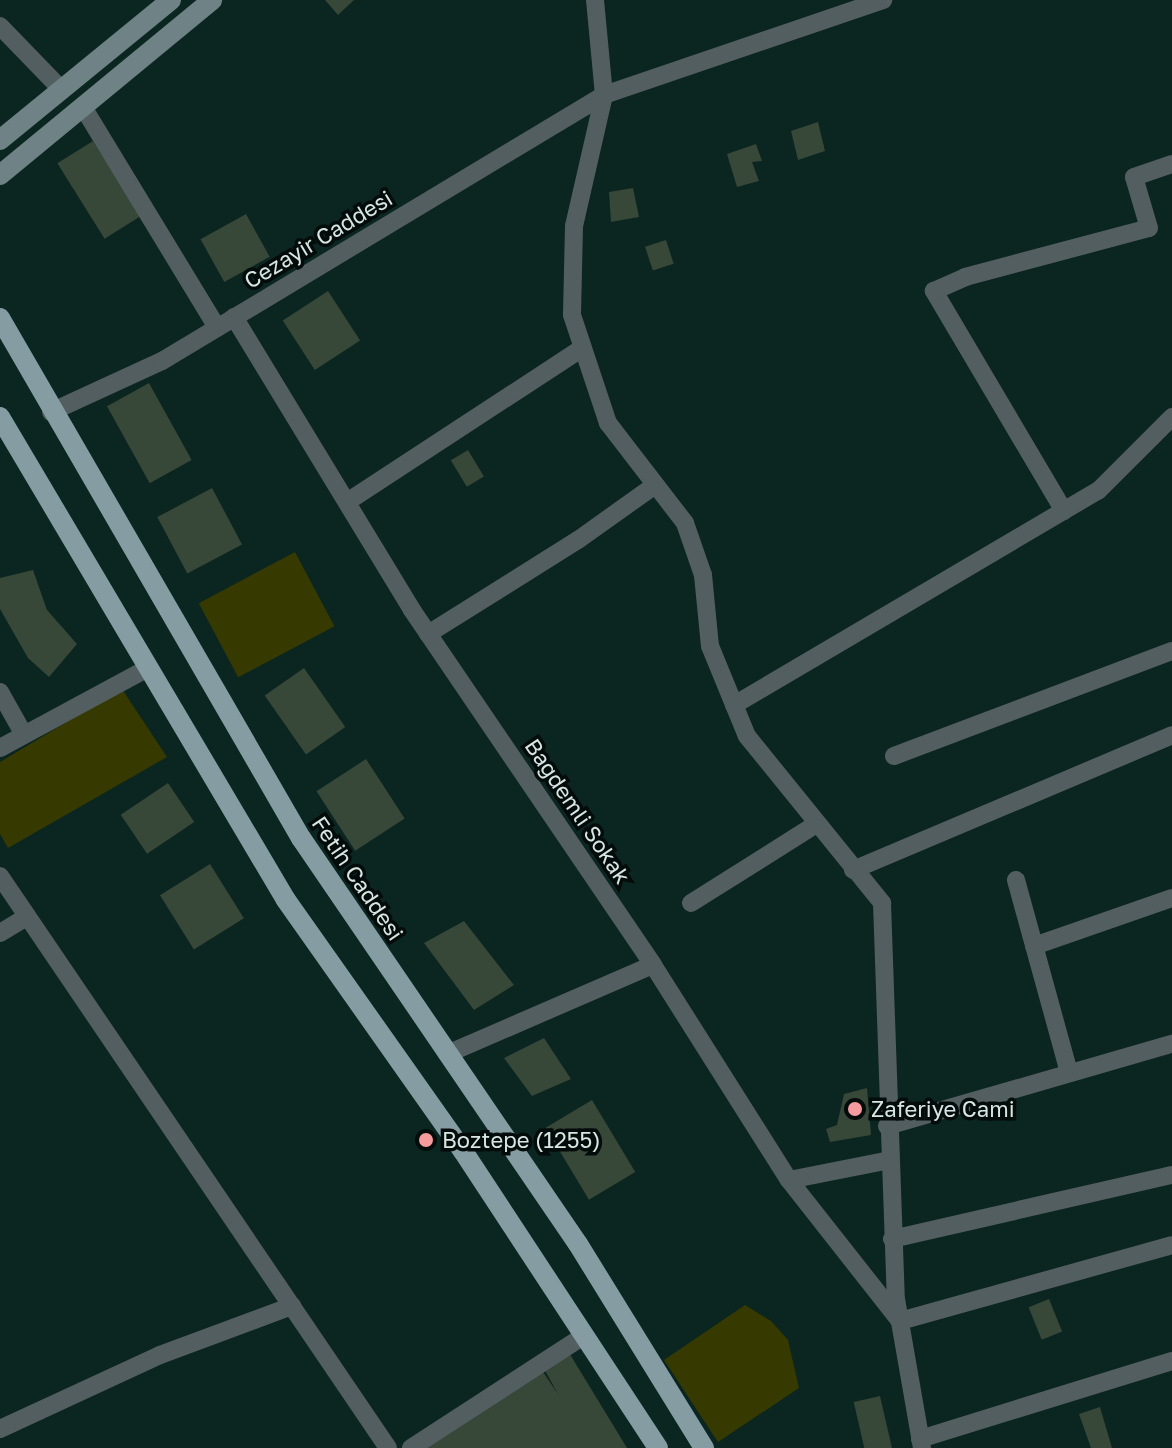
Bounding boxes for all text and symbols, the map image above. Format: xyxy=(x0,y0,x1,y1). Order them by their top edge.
street label: Cezayir Caddesi xyxy=(239,184,397,294)
street label: Bağdemli Sokak xyxy=(520,733,636,889)
street label: Fetih Caddesi xyxy=(307,811,409,945)
place label: Zaferiye Cami xyxy=(871,1096,1015,1122)
marker: Zaferiye Cami xyxy=(846,1100,864,1118)
place label: Boztepe (1255) xyxy=(442,1127,601,1153)
marker: Boztepe (1255) xyxy=(417,1131,435,1149)

